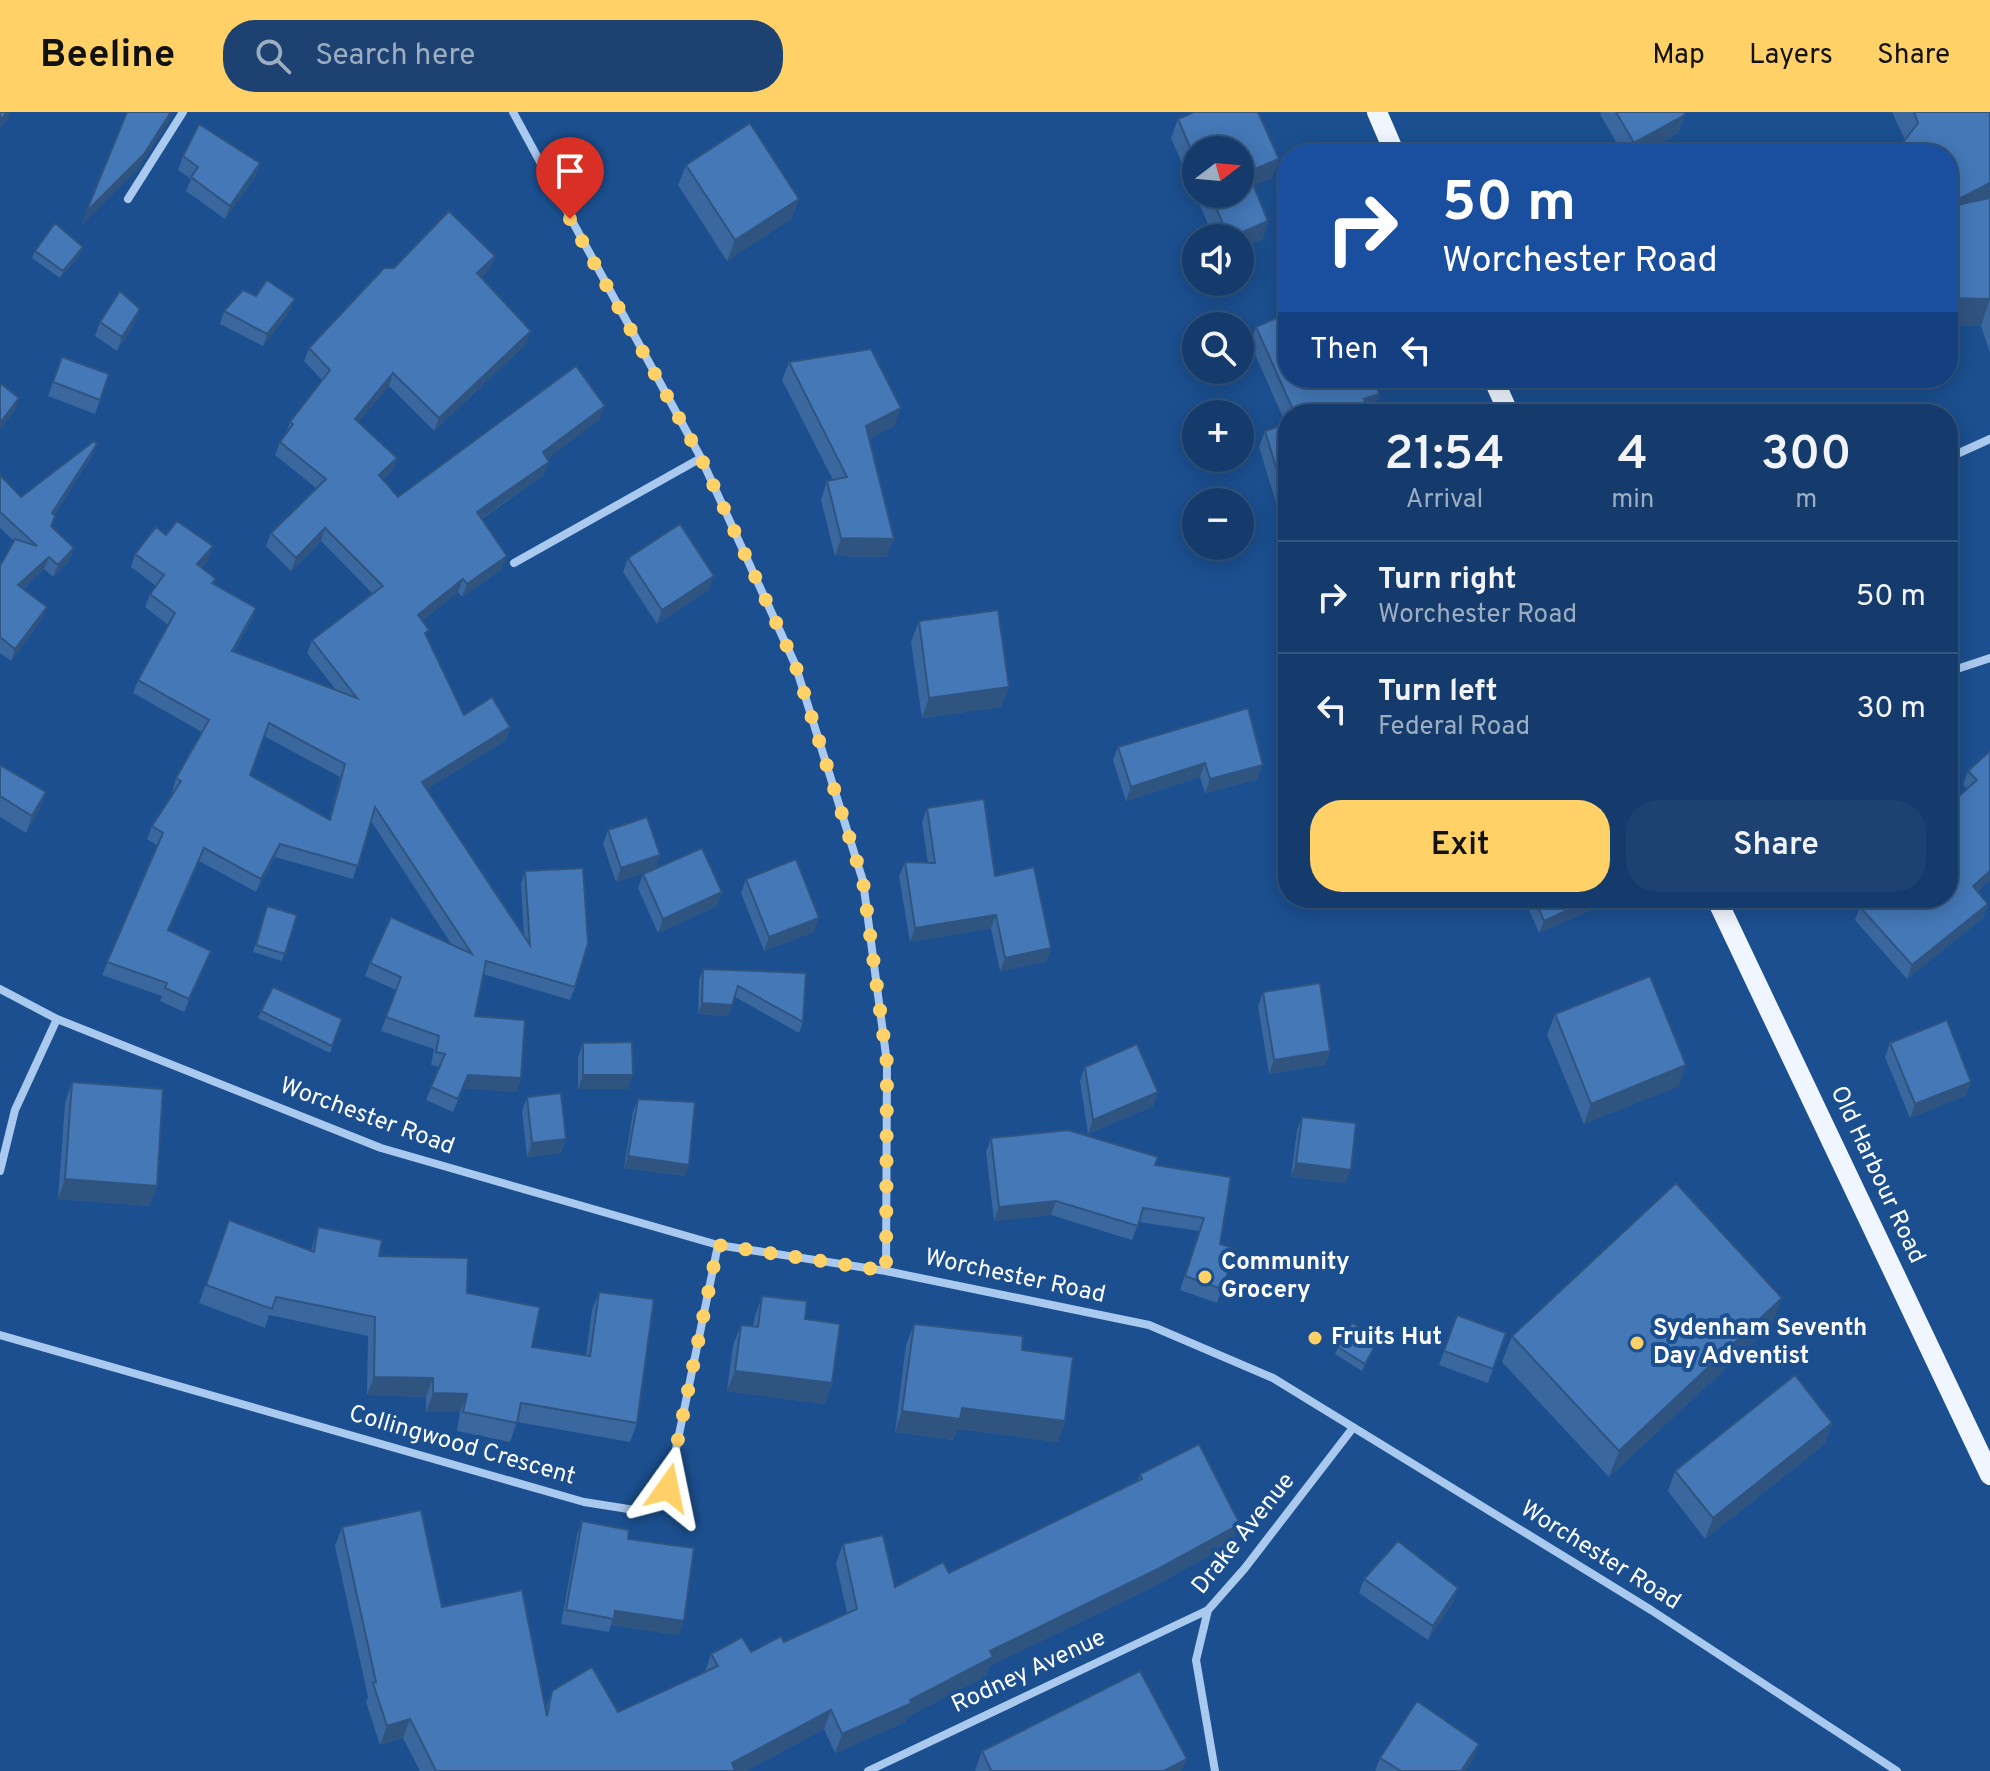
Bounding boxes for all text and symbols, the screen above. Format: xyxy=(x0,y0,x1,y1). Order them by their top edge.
search box xyxy=(223,20,783,92)
text: Beeline xyxy=(40,32,175,81)
icon: search xyxy=(251,34,295,78)
text: Search here xyxy=(315,38,475,75)
text: Map xyxy=(1652,38,1705,74)
text: Layers xyxy=(1749,38,1833,74)
text: Share xyxy=(1877,38,1950,74)
north arrow xyxy=(1182,136,1254,208)
map controls xyxy=(1182,136,1254,560)
pin xyxy=(536,137,604,219)
icon: arrive xyxy=(548,149,592,193)
text: 50 m xyxy=(1442,170,1576,240)
icon: right xyxy=(1310,176,1414,280)
button: sound xyxy=(1182,224,1254,296)
text: Worchester Road xyxy=(1442,239,1718,285)
button: search xyxy=(1182,312,1254,384)
icon: left xyxy=(1394,328,1438,372)
text: Then xyxy=(1310,332,1378,369)
button: + xyxy=(1182,400,1254,472)
text: 21:54 xyxy=(1384,426,1505,486)
text: 4 xyxy=(1618,426,1648,486)
text: 300 xyxy=(1761,426,1852,486)
text: Arrival xyxy=(1406,484,1483,517)
text: min xyxy=(1611,484,1654,517)
text: m xyxy=(1795,484,1817,517)
button: − xyxy=(1182,488,1254,560)
text: Turn right xyxy=(1378,562,1516,599)
icon: right xyxy=(1310,575,1354,619)
text: 50 m xyxy=(1856,579,1926,616)
text: Worchester Road xyxy=(1378,599,1577,632)
text: Turn left xyxy=(1378,674,1498,711)
icon: left xyxy=(1310,687,1354,731)
text: 30 m xyxy=(1857,691,1926,728)
text: Federal Road xyxy=(1378,711,1530,744)
button: Exit xyxy=(1310,800,1610,892)
button: Share xyxy=(1626,800,1926,892)
street label: Worchester Road xyxy=(276,1071,458,1163)
street label: Old Harbour Road xyxy=(1823,1081,1931,1269)
street label: Worchester Road xyxy=(922,1243,1108,1311)
place label: Community Grocery xyxy=(1221,1248,1350,1306)
marker: Community Grocery xyxy=(1196,1268,1214,1286)
place label: Sydenham Seventh Day Adventist xyxy=(1653,1314,1867,1372)
place label: Fruits Hut xyxy=(1331,1323,1442,1353)
marker: Fruits Hut xyxy=(1306,1329,1324,1347)
marker: Sydenham Seventh Day Adventist xyxy=(1628,1334,1646,1352)
street label: Collingwood Crescent xyxy=(345,1399,579,1493)
position arrow xyxy=(626,1446,710,1530)
street label: Drake Avenue xyxy=(1186,1467,1302,1601)
street label: Worchester Road xyxy=(1514,1495,1686,1617)
street label: Rodney Avenue xyxy=(947,1623,1111,1721)

